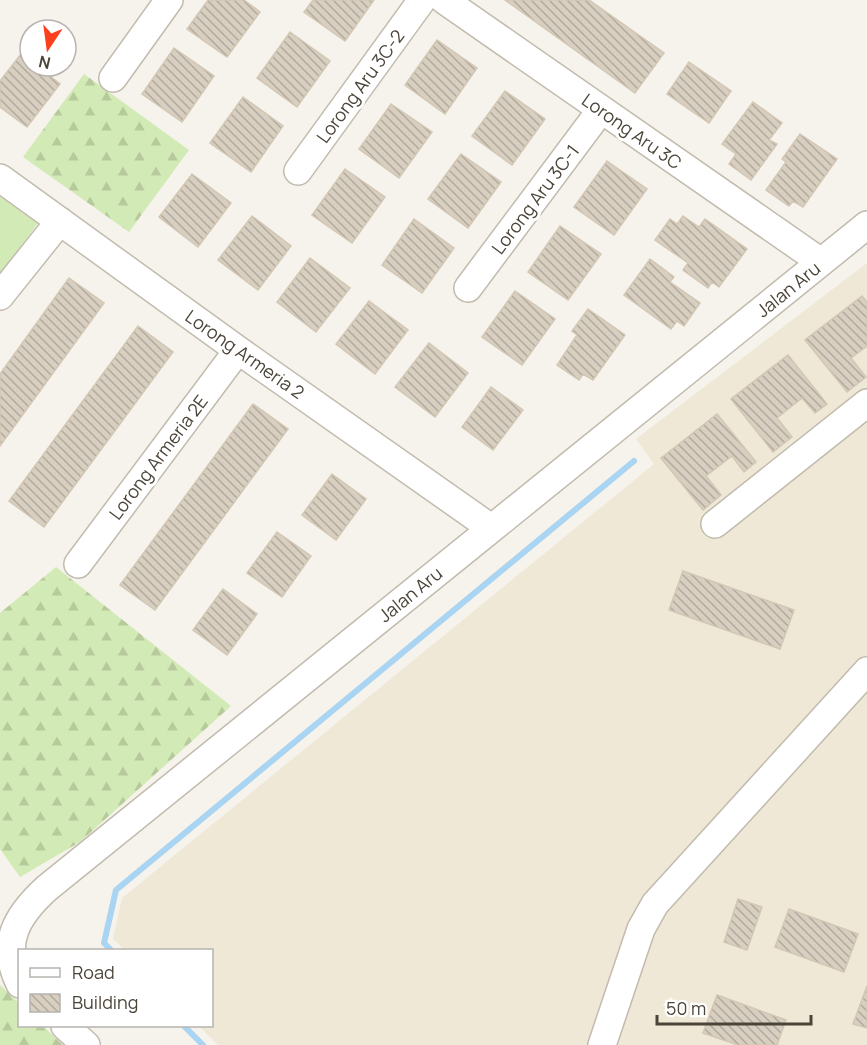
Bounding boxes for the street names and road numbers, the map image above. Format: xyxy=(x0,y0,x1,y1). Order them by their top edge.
street label: Lorong Aru 3C-2 xyxy=(311,25,409,147)
street label: Lorong Aru 3C xyxy=(577,88,687,174)
street label: Lorong Aru 3C-1 xyxy=(486,139,584,259)
street label: Jalan Aru xyxy=(751,256,825,322)
street label: Lorong Armeria 2 xyxy=(181,304,309,404)
street label: Lorong Armeria 2E xyxy=(103,390,213,524)
street label: Jalan Aru xyxy=(373,561,447,627)

